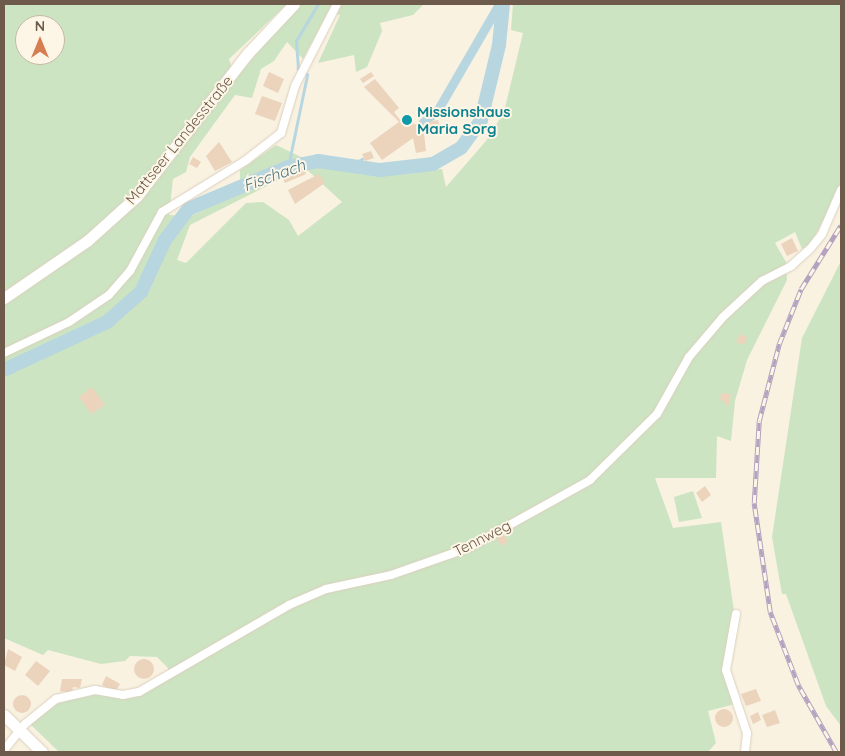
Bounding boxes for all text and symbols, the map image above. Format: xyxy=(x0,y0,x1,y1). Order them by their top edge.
north arrow xyxy=(15,15,65,65)
text: N xyxy=(35,17,45,35)
street label: Mattseer Landesstraße xyxy=(121,72,237,208)
place label: Missionshaus Maria Sorg xyxy=(417,102,510,137)
marker: Missionshaus Maria Sorg xyxy=(401,114,413,126)
water label: Fischach xyxy=(240,155,308,195)
street label: Tennweg xyxy=(450,516,514,560)

